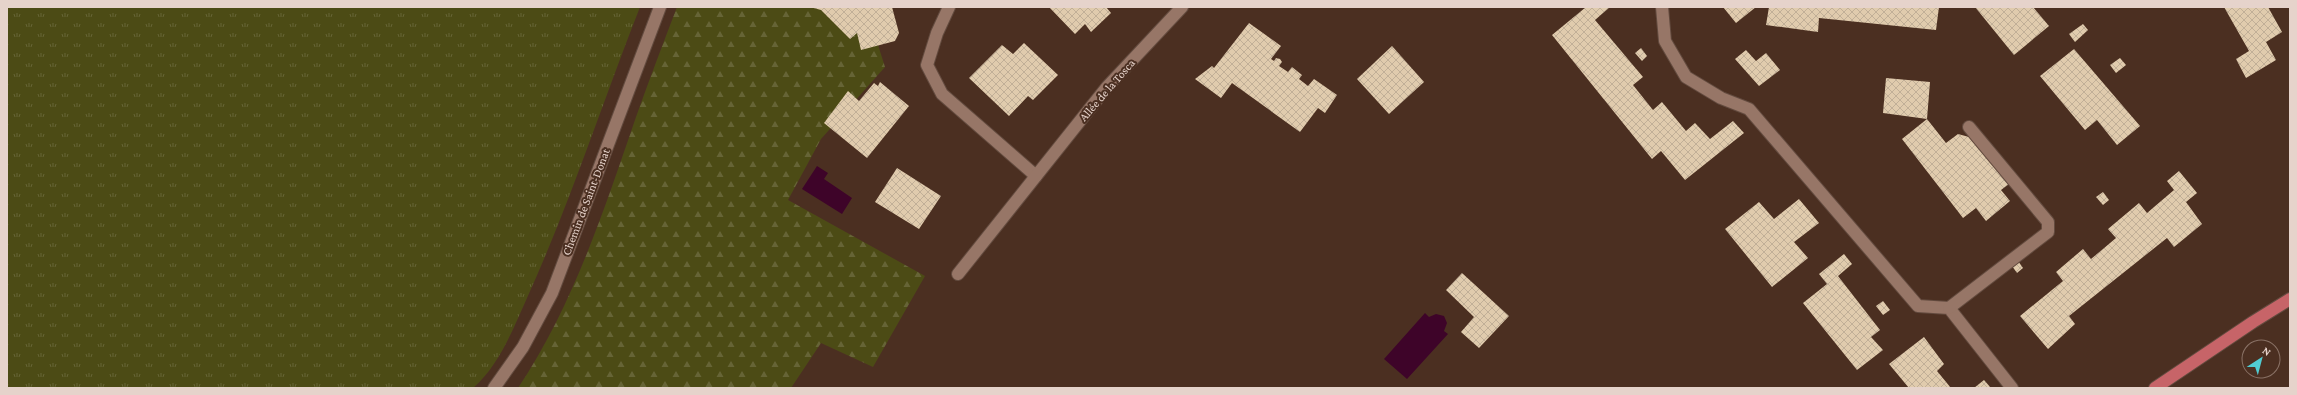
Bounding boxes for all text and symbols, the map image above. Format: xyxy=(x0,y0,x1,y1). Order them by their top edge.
street label: Allée de la Tosca xyxy=(1076,56,1138,124)
street label: Chemin de Saint-Donat xyxy=(559,146,613,257)
north arrow xyxy=(2241,339,2281,379)
text: N xyxy=(2260,344,2274,358)

